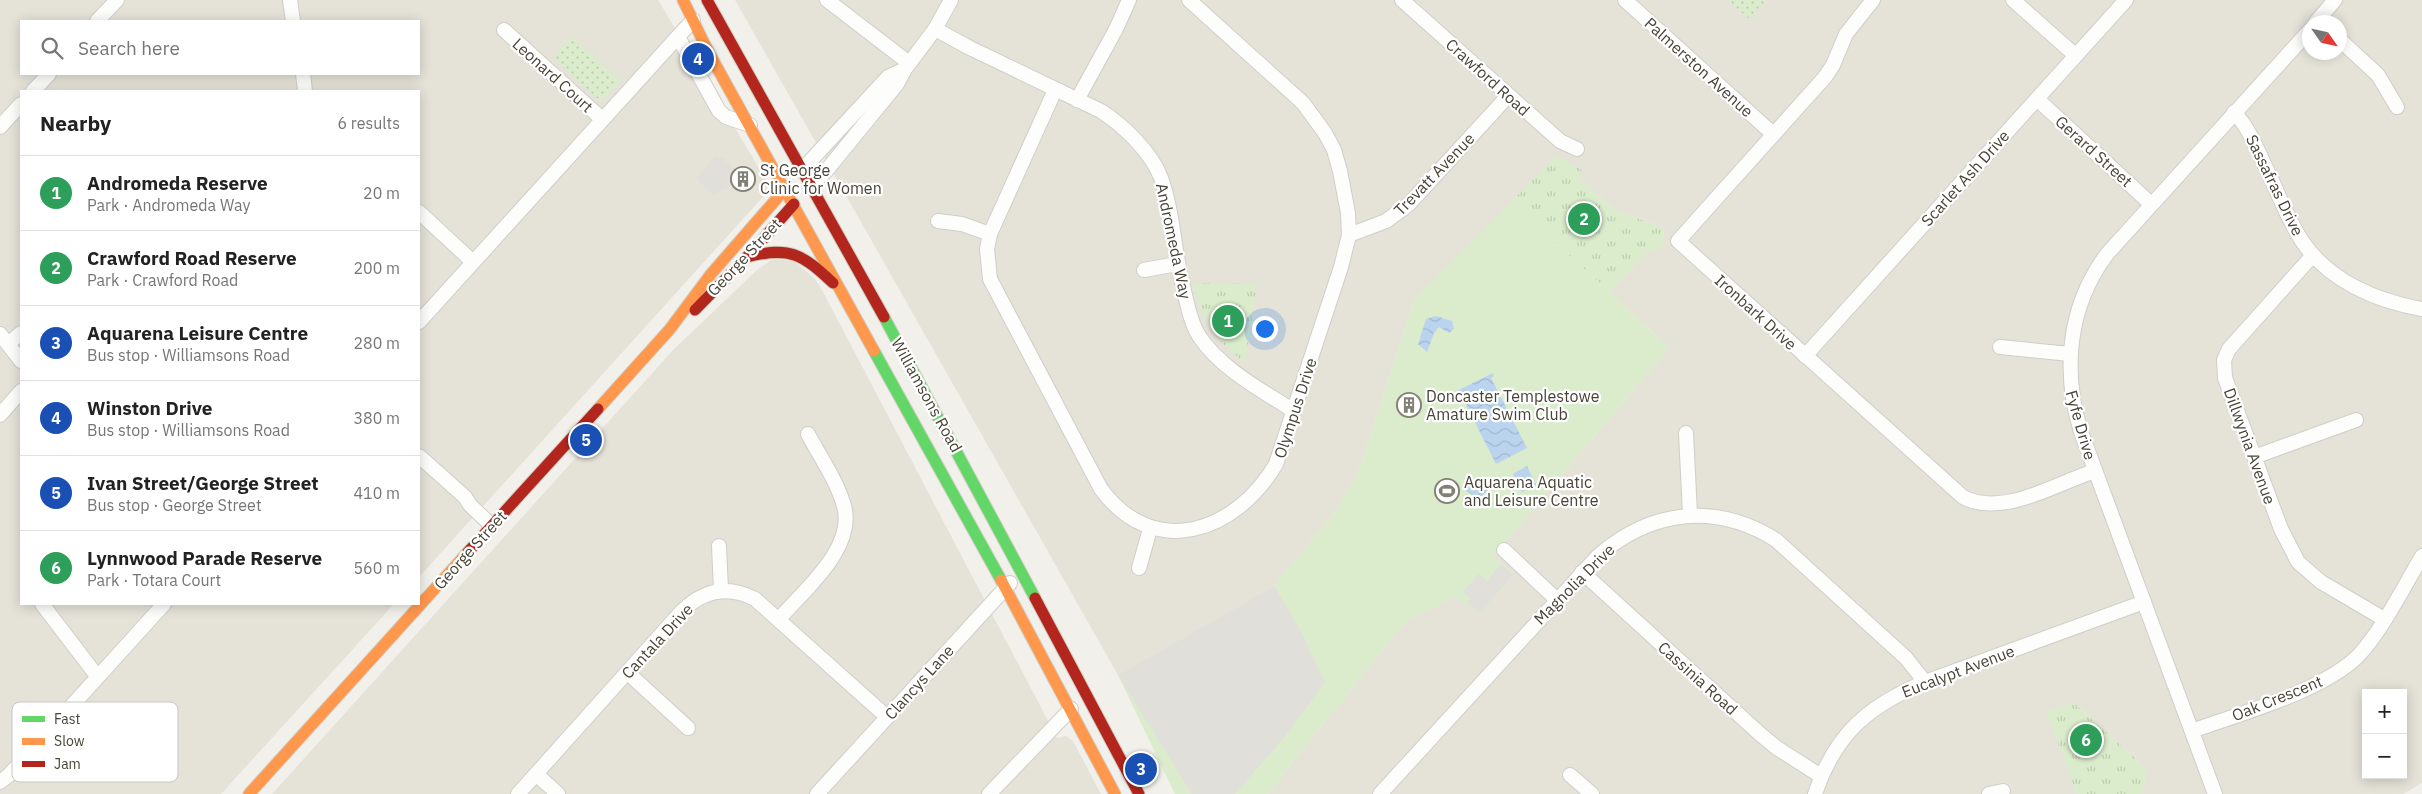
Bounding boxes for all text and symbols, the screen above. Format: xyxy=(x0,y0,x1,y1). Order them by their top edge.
street label: Palmerston Avenue xyxy=(1640,13,1758,121)
north arrow xyxy=(2302,15,2347,60)
search box xyxy=(20,20,420,75)
icon: search xyxy=(38,34,66,62)
street label: Leonard Court xyxy=(509,34,597,116)
street label: Crawford Road xyxy=(1442,34,1534,120)
text: Search here xyxy=(78,36,180,60)
pin: 4 xyxy=(682,40,714,78)
text: Nearby xyxy=(40,109,111,137)
street label: Gerard Street xyxy=(2051,111,2137,191)
text: 6 results xyxy=(337,113,400,133)
street label: Scarlet Ash Drive xyxy=(1917,126,2014,230)
street label: Trevatt Avenue xyxy=(1389,128,1479,220)
street label: Sassafras Drive xyxy=(2242,131,2308,239)
place label: St George Clinic for Women xyxy=(760,160,882,198)
building icon: St George Clinic for Women xyxy=(730,166,756,192)
text: Andromeda Reserve xyxy=(87,171,268,195)
street label: Andromeda Way xyxy=(1152,181,1196,301)
text: 1 xyxy=(51,183,61,203)
text: 20 m xyxy=(363,183,400,203)
text: Park · Andromeda Way xyxy=(87,195,250,215)
pin: 2 xyxy=(1568,200,1600,238)
street label: George Street xyxy=(703,214,785,300)
text: Crawford Road Reserve xyxy=(87,246,297,270)
text: 2 xyxy=(51,258,61,278)
text: 200 m xyxy=(353,258,400,278)
text: Park · Crawford Road xyxy=(87,270,238,290)
street label: Ironbark Drive xyxy=(1711,270,1801,354)
pin: 1 xyxy=(1212,302,1244,340)
your location xyxy=(1252,316,1278,342)
text: Aquarena Leisure Centre xyxy=(87,321,308,345)
text: 3 xyxy=(51,333,61,353)
text: 280 m xyxy=(353,333,400,353)
street label: Williamsons Road xyxy=(887,334,967,456)
text: Bus stop · Williamsons Road xyxy=(87,345,290,365)
street label: Olympus Drive xyxy=(1269,355,1321,461)
street label: Dillwynia Avenue xyxy=(2220,385,2280,507)
place label: Doncaster Templestowe Amature Swim Club xyxy=(1426,386,1600,424)
street label: Fyfe Drive xyxy=(2062,388,2101,462)
building icon: Doncaster Templestowe Amature Swim Club xyxy=(1396,392,1422,418)
text: Winston Drive xyxy=(87,396,213,420)
text: 4 xyxy=(51,408,61,428)
text: 380 m xyxy=(353,408,400,428)
text: Bus stop · Williamsons Road xyxy=(87,420,290,440)
pin: 5 xyxy=(570,421,602,459)
text: Ivan Street/George Street xyxy=(87,471,319,495)
place label: Aquarena Aquatic and Leisure Centre xyxy=(1464,472,1599,510)
sports icon: Aquarena Aquatic and Leisure Centre xyxy=(1434,478,1460,504)
text: 5 xyxy=(51,483,61,503)
text: 410 m xyxy=(353,483,400,503)
text: Bus stop · George Street xyxy=(87,495,262,515)
street label: George Street xyxy=(429,506,511,594)
street label: Magnolia Drive xyxy=(1530,539,1619,628)
text: Lynnwood Parade Reserve xyxy=(87,546,322,570)
text: 6 xyxy=(51,558,61,578)
text: 560 m xyxy=(353,558,400,578)
text: Park · Totara Court xyxy=(87,570,221,590)
street label: Cantala Drive xyxy=(617,599,697,683)
street label: Cassinia Road xyxy=(1654,637,1742,719)
street label: Clancys Lane xyxy=(880,640,958,724)
street label: Eucalypt Avenue xyxy=(1899,640,2017,702)
street label: Oak Crescent xyxy=(2229,671,2325,725)
map controls xyxy=(2362,689,2407,779)
button: + xyxy=(2362,689,2407,734)
legend xyxy=(12,702,178,782)
text: Fast xyxy=(54,710,80,728)
pin: 6 xyxy=(2070,721,2102,759)
text: Slow xyxy=(54,732,85,750)
button: − xyxy=(2362,734,2407,779)
pin: 3 xyxy=(1125,750,1157,788)
text: Jam xyxy=(54,755,81,773)

